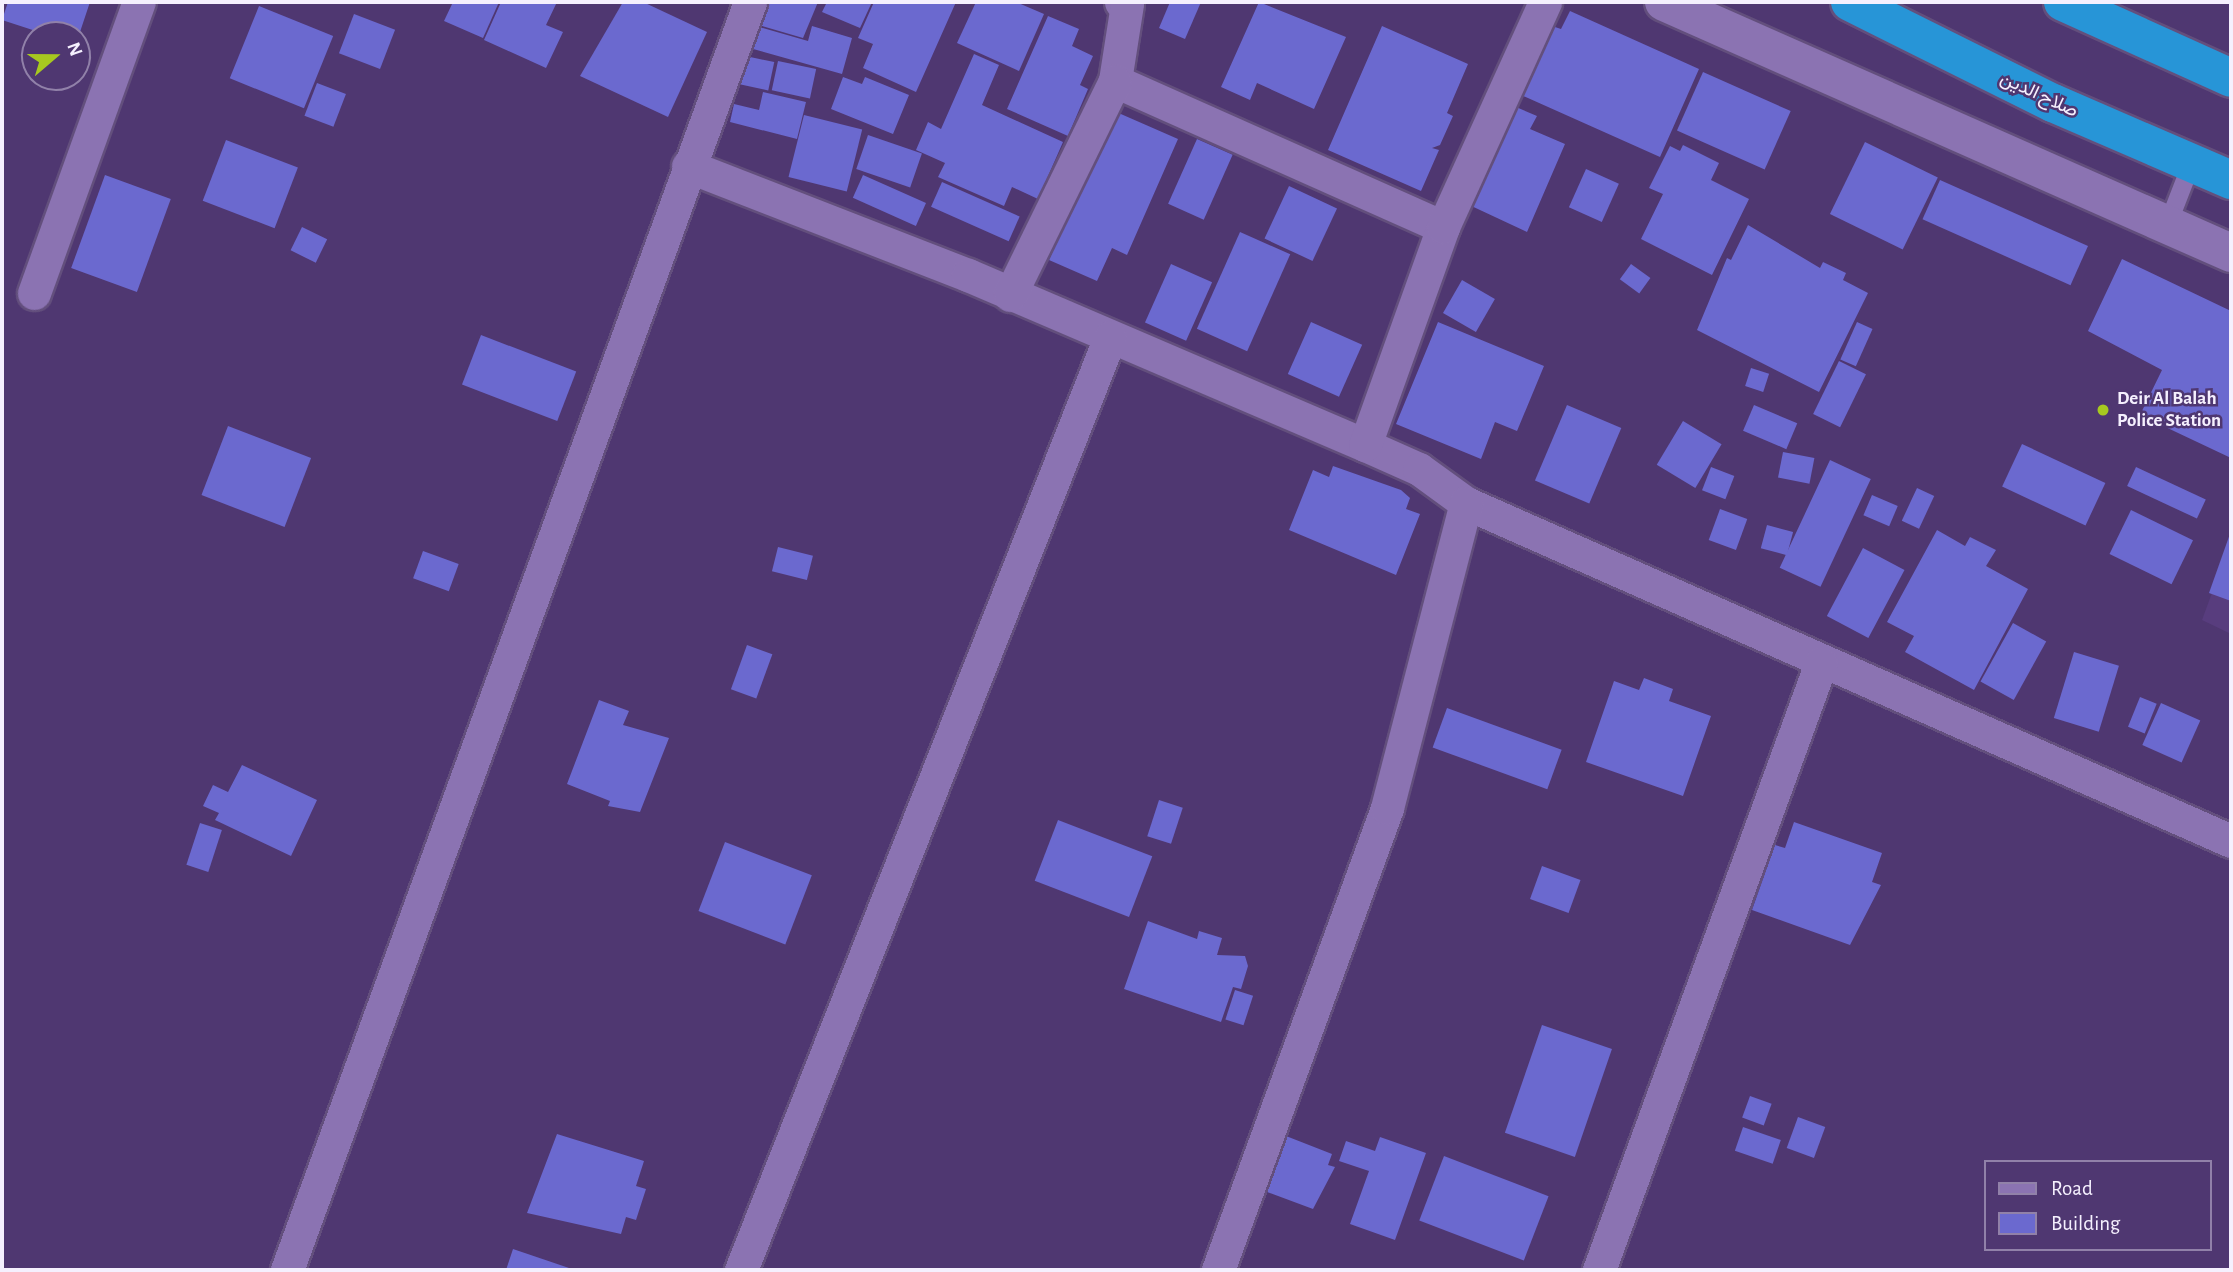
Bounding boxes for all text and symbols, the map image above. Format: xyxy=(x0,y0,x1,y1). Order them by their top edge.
north arrow xyxy=(21,21,91,91)
text: N xyxy=(63,40,86,59)
street label: صلاح الدين xyxy=(1996,67,2082,123)
place label: Deir Al Balah Police Station xyxy=(2117,388,2221,432)
marker: Deir Al Balah Police Station xyxy=(2095,402,2111,418)
legend xyxy=(1984,1160,2212,1251)
text: Road xyxy=(2051,1178,2093,1199)
text: Building xyxy=(2051,1213,2120,1234)

